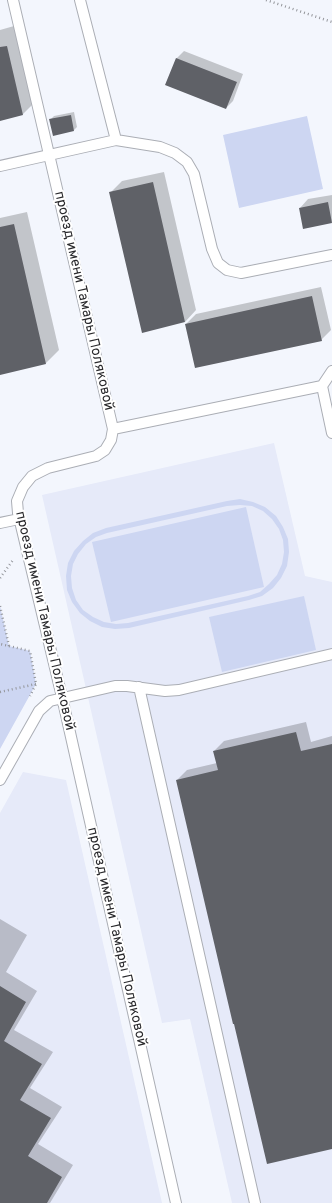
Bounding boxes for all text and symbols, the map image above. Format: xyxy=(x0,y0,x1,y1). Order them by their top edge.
street label: проезд имени Тамары Поляковой xyxy=(50,190,116,412)
street label: проезд имени Тамары Поляковой xyxy=(11,510,77,732)
street label: проезд имени Тамары Поляковой xyxy=(83,826,149,1048)

